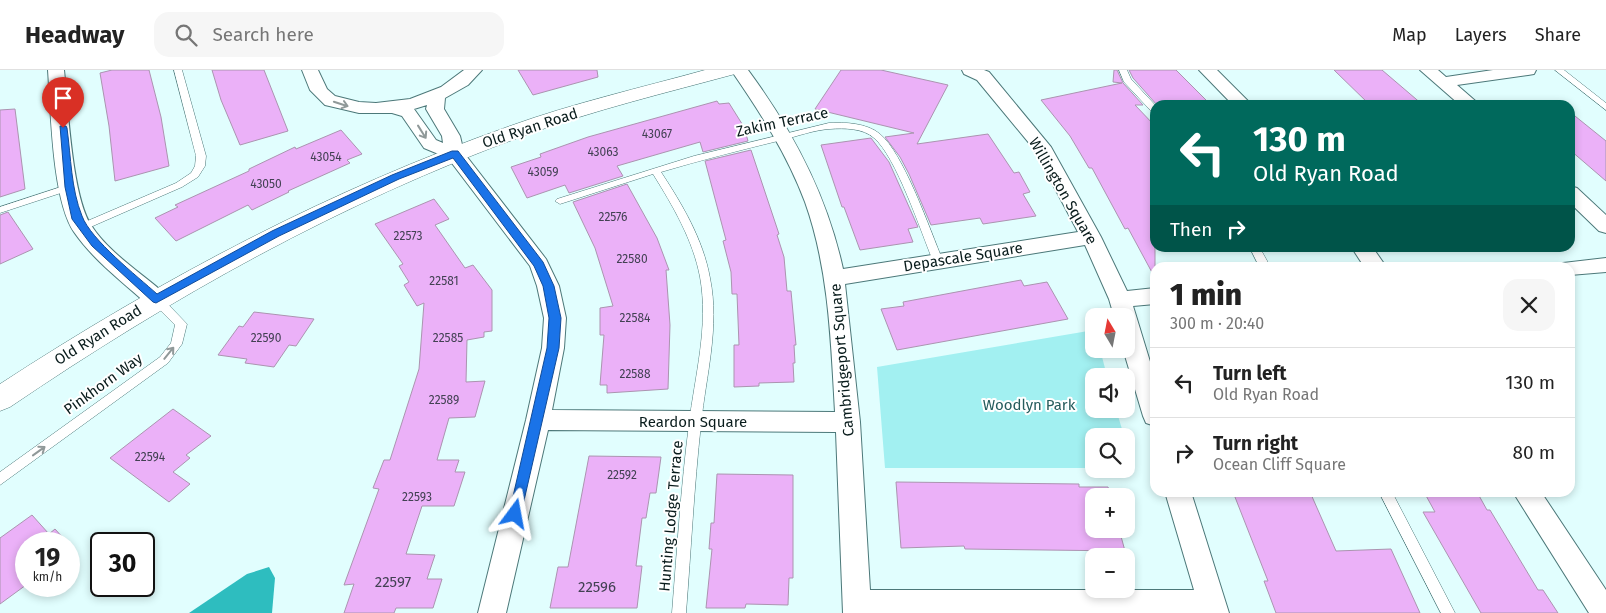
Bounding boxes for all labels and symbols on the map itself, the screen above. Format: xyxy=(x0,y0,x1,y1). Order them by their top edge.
pin xyxy=(42,77,84,128)
one-way arrow xyxy=(333,99,349,109)
street label: Zakim Terrace xyxy=(734,103,830,141)
street label: Old Ryan Road xyxy=(480,104,580,152)
one-way arrow xyxy=(417,124,427,138)
house number: 43067 xyxy=(642,127,672,141)
street label: Willington Square xyxy=(1025,134,1101,248)
house number: 43063 xyxy=(587,145,619,159)
house number: 43054 xyxy=(310,150,342,164)
house number: 43059 xyxy=(528,165,559,179)
house number: 43050 xyxy=(250,177,282,191)
house number: 22576 xyxy=(598,210,628,224)
house number: 22573 xyxy=(394,229,422,243)
street label: Depascale Square xyxy=(902,239,1024,275)
house number: 22580 xyxy=(616,252,648,266)
house number: 22581 xyxy=(429,274,459,288)
street label: Cambridgeport Square xyxy=(826,283,858,437)
street label: Old Ryan Road xyxy=(51,301,145,369)
north arrow xyxy=(1085,308,1135,358)
house number: 22584 xyxy=(620,311,651,325)
house number: 22590 xyxy=(251,331,282,345)
house number: 22585 xyxy=(433,331,463,345)
one-way arrow xyxy=(164,347,175,360)
street label: Pinkhorn Way xyxy=(60,349,146,419)
house number: 22588 xyxy=(619,367,651,381)
house number: 22589 xyxy=(429,393,459,407)
park label: Woodlyn Park xyxy=(983,396,1076,414)
street label: Reardon Square xyxy=(639,413,747,431)
street label: Hunting Lodge Terrace xyxy=(655,440,687,592)
one-way arrow xyxy=(32,445,45,456)
house number: 22594 xyxy=(135,450,166,464)
house number: 22592 xyxy=(607,468,637,482)
position arrow xyxy=(488,487,540,539)
house number: 22593 xyxy=(402,490,432,504)
speed limit sign: 30 xyxy=(90,532,155,597)
house number: 22597 xyxy=(375,573,412,591)
house number: 22596 xyxy=(578,578,616,596)

